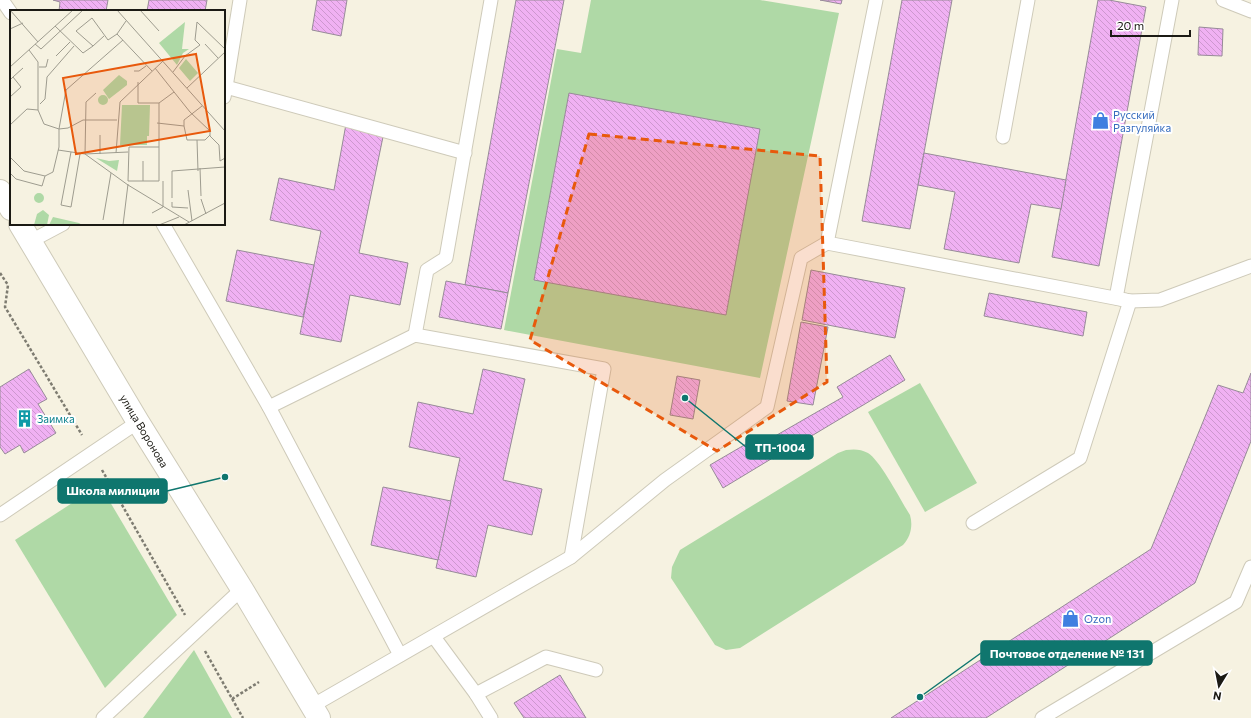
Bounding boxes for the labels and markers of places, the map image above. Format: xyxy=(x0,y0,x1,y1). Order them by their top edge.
place label: Русский Разгуляйка xyxy=(1113,108,1171,134)
shop icon: Русский Разгуляйка xyxy=(1090,111,1110,131)
building icon: Заимка xyxy=(14,409,34,429)
place label: Заимка xyxy=(37,412,75,425)
callout: ТП-1004 xyxy=(746,435,813,459)
callout: Школа милиции xyxy=(58,479,167,503)
shop icon: Ozon xyxy=(1061,609,1081,629)
place label: Ozon xyxy=(1084,612,1111,625)
callout: Почтовое отделение № 131 xyxy=(981,641,1152,665)

